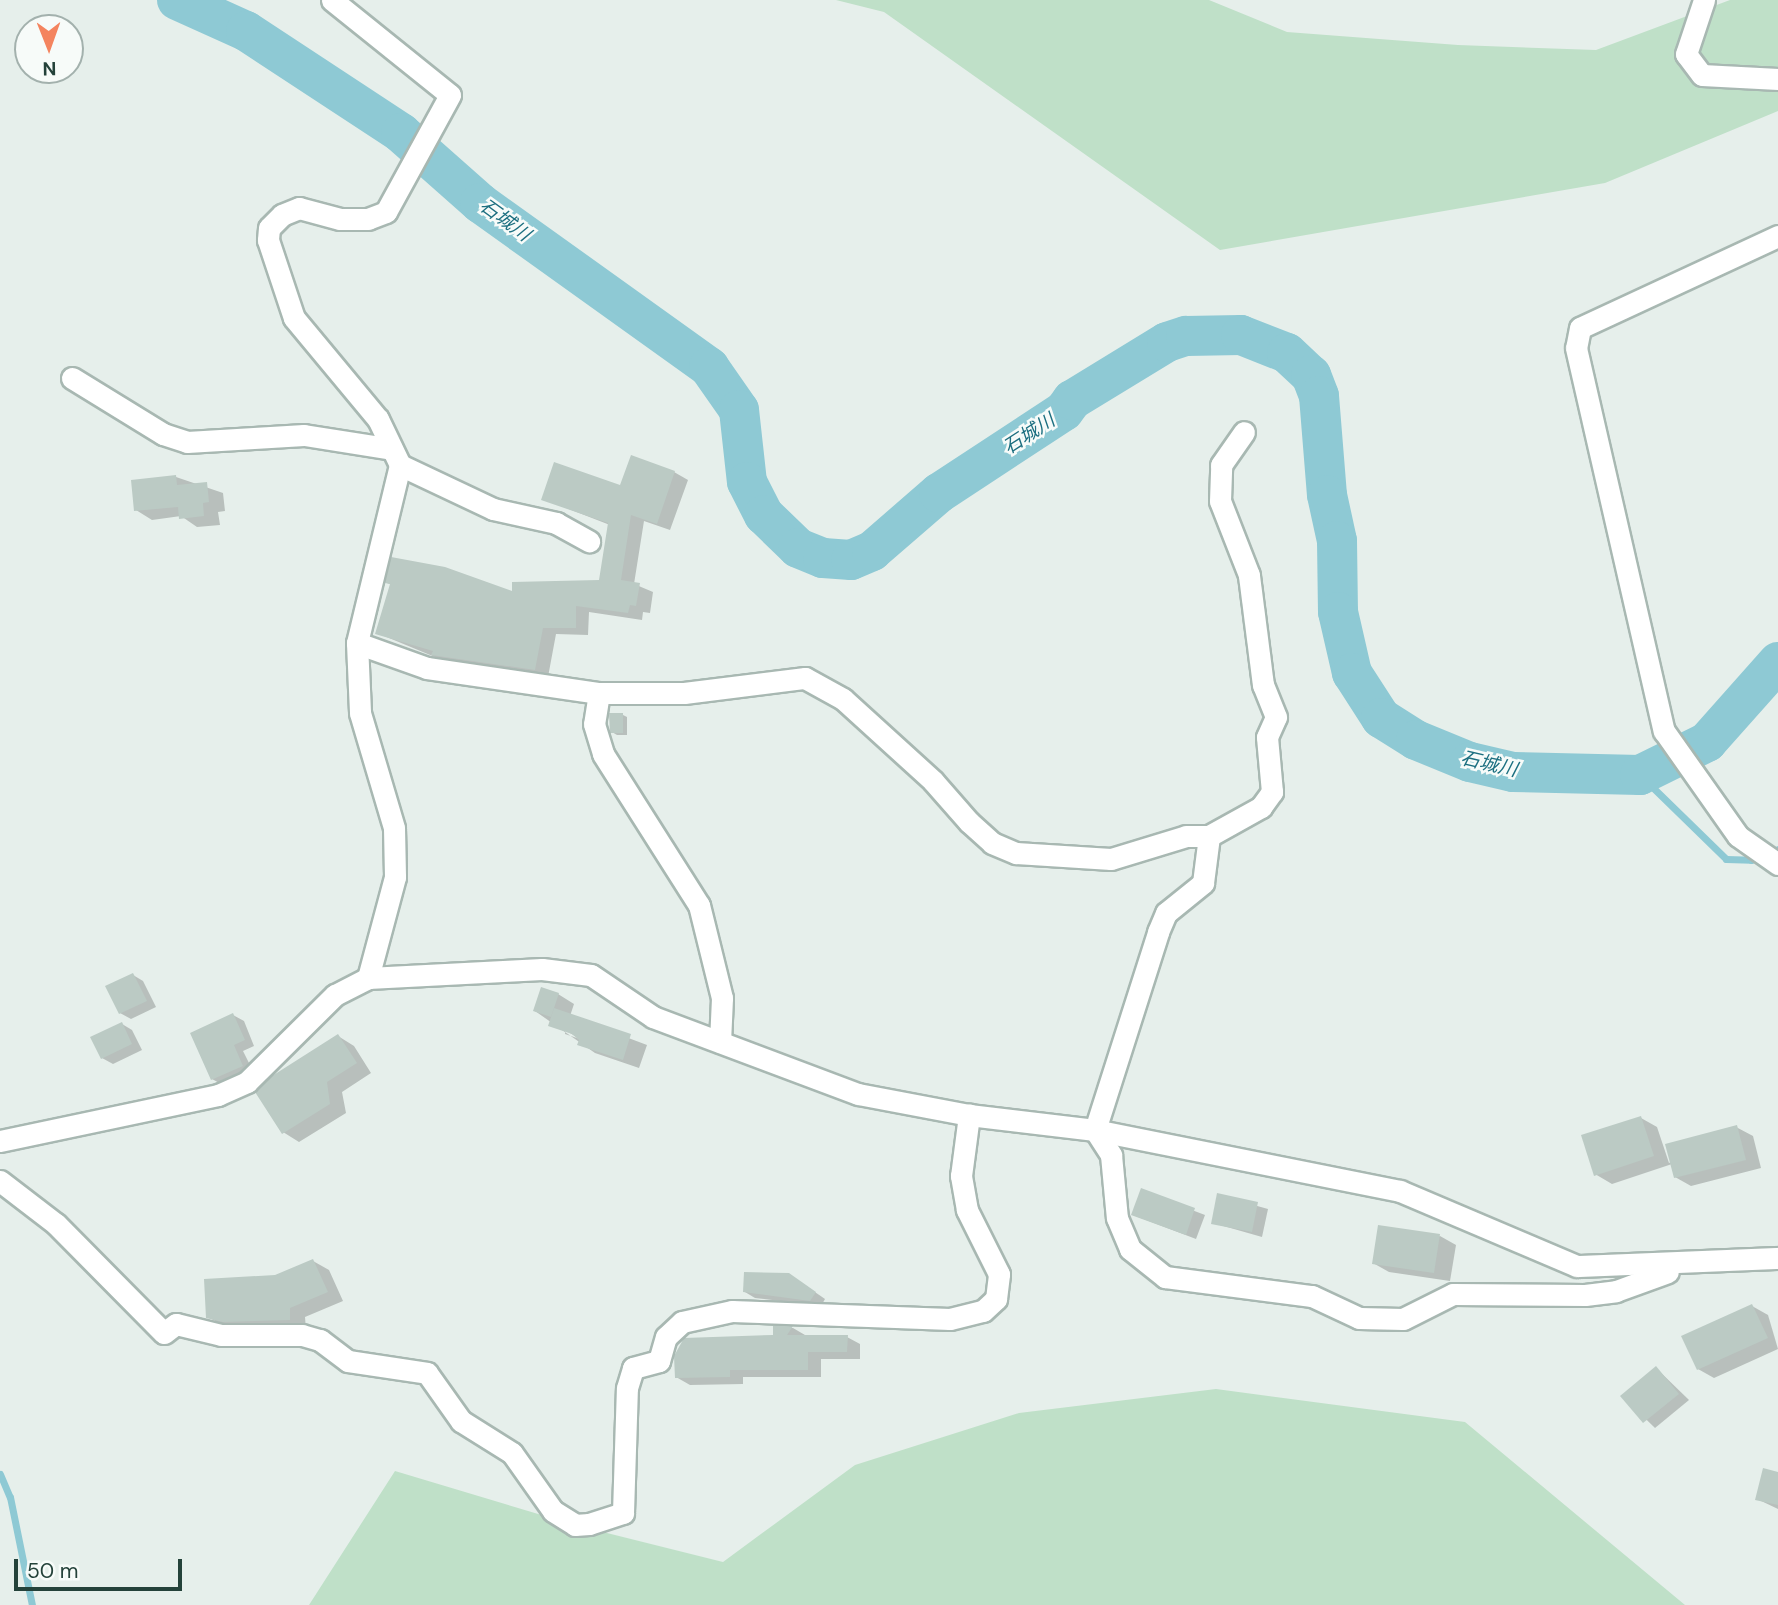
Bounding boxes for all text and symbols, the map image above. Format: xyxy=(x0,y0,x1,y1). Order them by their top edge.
north arrow xyxy=(14,14,84,84)
text: N xyxy=(42,56,56,81)
water label: 石城川 xyxy=(475,194,535,246)
water label: 石城川 xyxy=(999,409,1059,459)
water label: 石城川 xyxy=(1459,746,1519,782)
scale bar xyxy=(18,1546,186,1590)
text: 50 m xyxy=(27,1557,78,1585)

